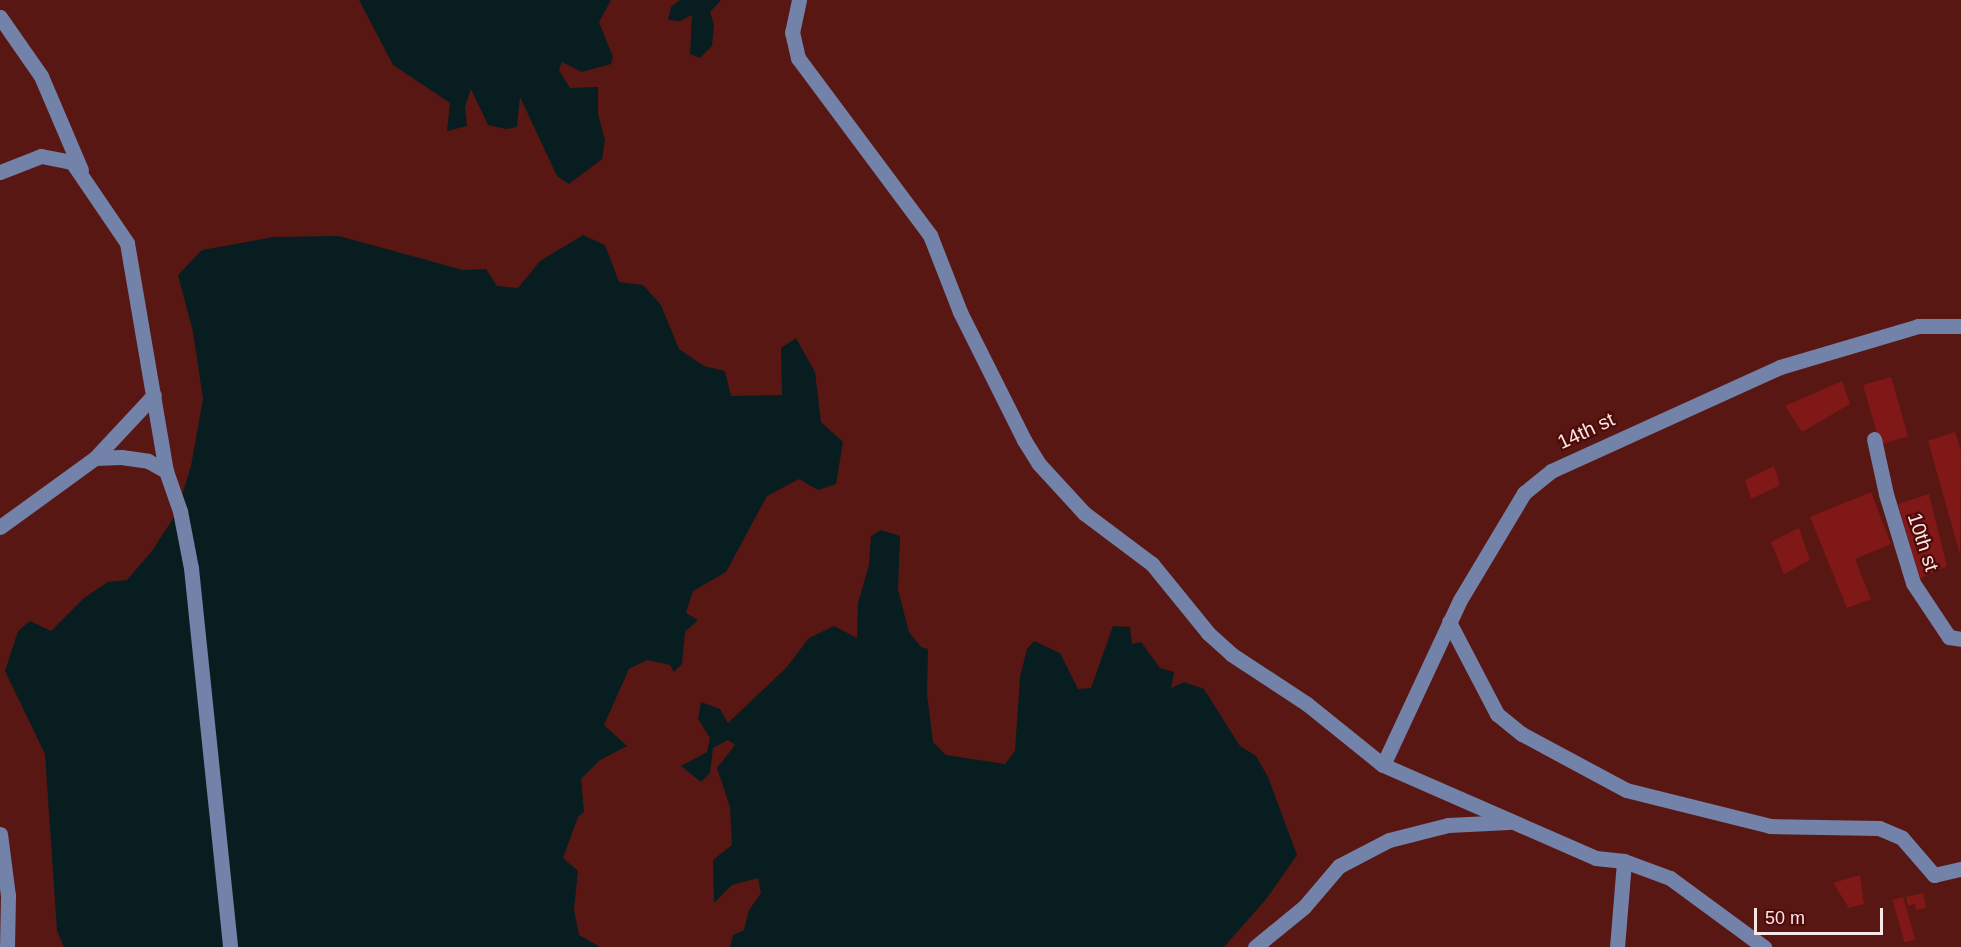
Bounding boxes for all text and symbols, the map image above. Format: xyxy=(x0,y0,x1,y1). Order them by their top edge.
street label: 14th st xyxy=(1554,407,1618,455)
street label: 10th st xyxy=(1902,510,1944,574)
scale bar xyxy=(1757,896,1886,934)
text: 50 m xyxy=(1765,908,1805,928)

